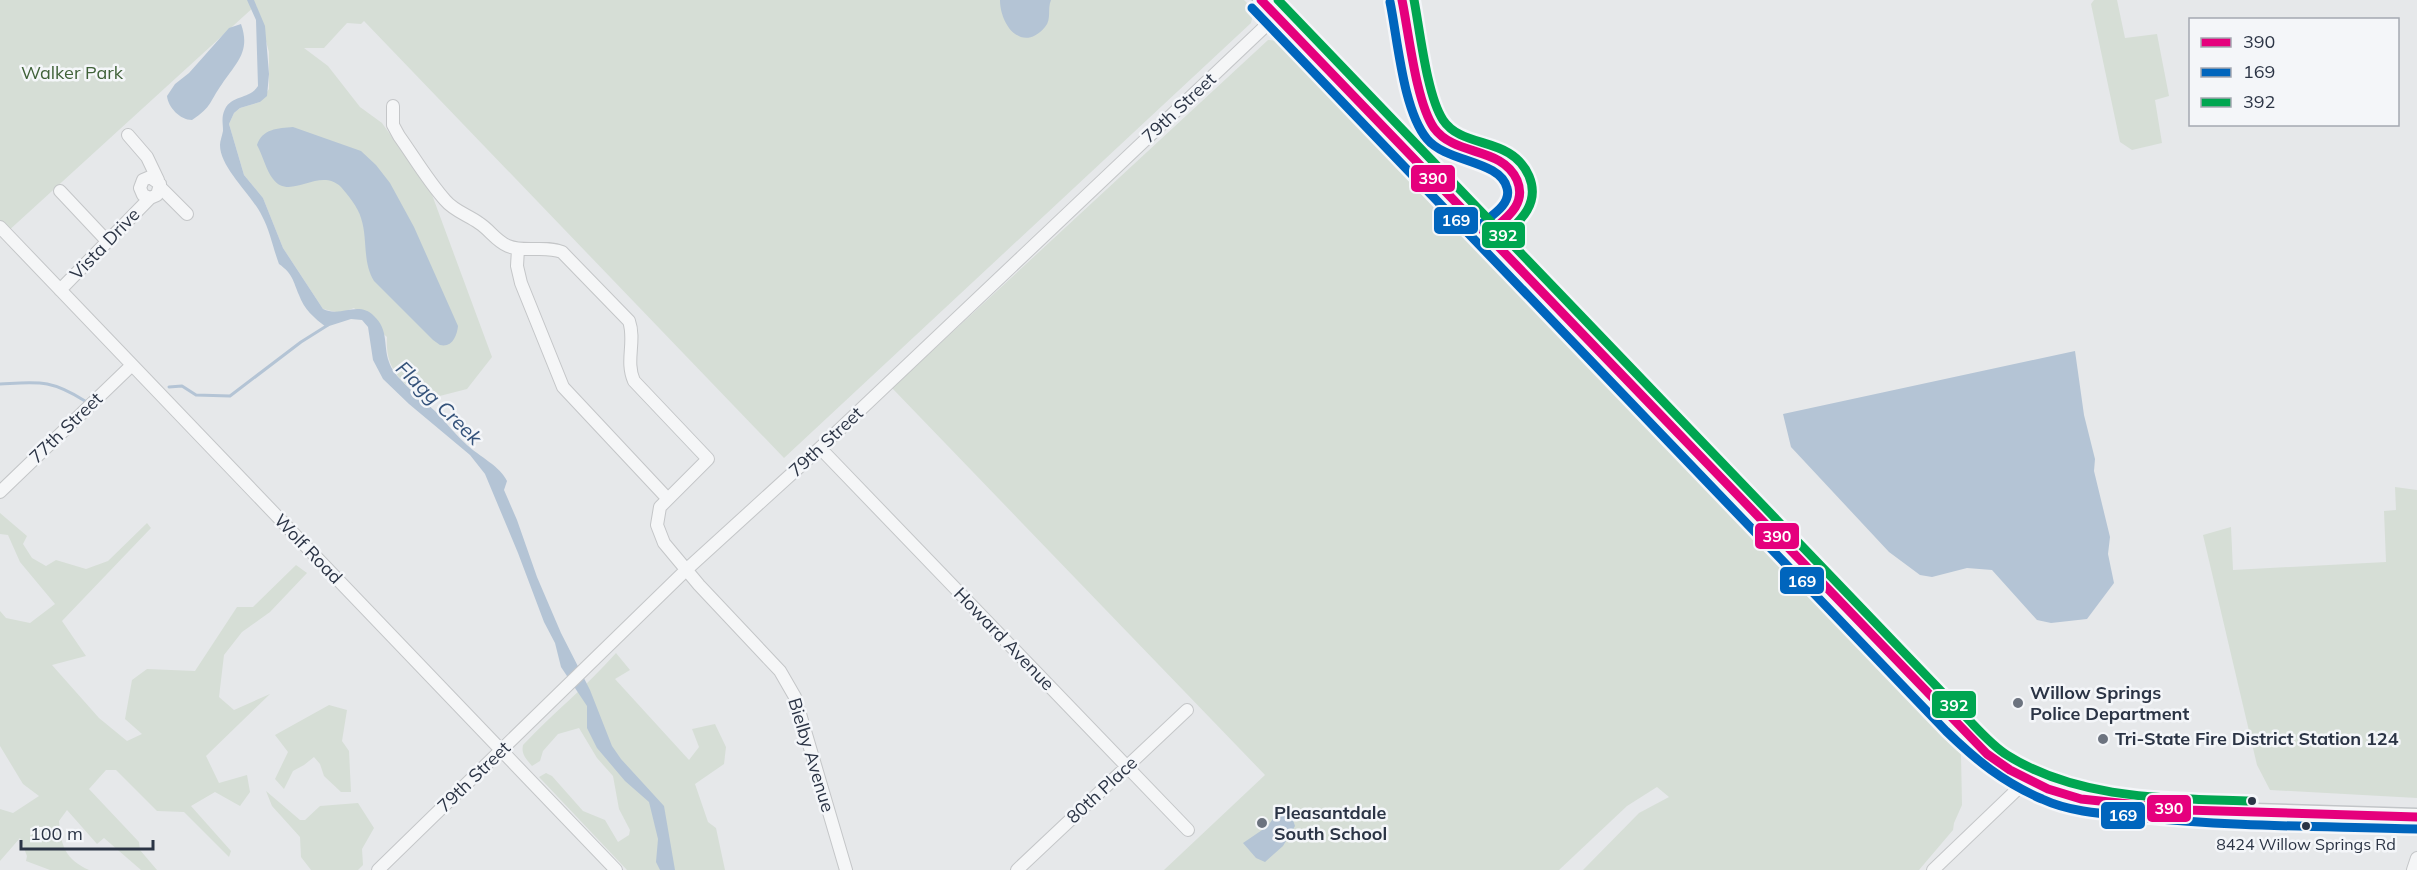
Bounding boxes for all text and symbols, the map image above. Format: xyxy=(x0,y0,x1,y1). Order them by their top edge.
legend xyxy=(2189,18,2399,126)
text: 390 xyxy=(2243,30,2275,53)
text: 169 xyxy=(2243,60,2275,83)
park label: Walker Park xyxy=(21,61,124,84)
street label: 79th Street xyxy=(1137,68,1220,148)
text: 392 xyxy=(2243,90,2275,113)
line badge: 390 xyxy=(1410,164,1456,193)
text: 390 xyxy=(1419,168,1447,188)
street label: Vista Drive xyxy=(65,203,145,284)
line badge: 169 xyxy=(1433,206,1479,235)
text: 169 xyxy=(1442,210,1470,230)
line badge: 392 xyxy=(1481,221,1526,249)
text: 392 xyxy=(1489,225,1517,245)
water label: Flagg Creek xyxy=(391,355,488,450)
street label: 77th Street xyxy=(24,387,107,468)
street label: 79th Street xyxy=(784,402,867,482)
street label: Wolf Road xyxy=(269,509,347,588)
line badge: 390 xyxy=(1754,522,1800,550)
text: 390 xyxy=(1763,526,1791,546)
line badge: 169 xyxy=(1779,566,1825,595)
text: 169 xyxy=(1788,571,1816,591)
street label: Howard Avenue xyxy=(949,582,1059,695)
place label: Willow Springs Police Department xyxy=(2030,681,2189,725)
line badge: 392 xyxy=(1931,690,1977,719)
street label: Bielby Avenue xyxy=(783,695,840,815)
text: 392 xyxy=(1940,695,1968,715)
marker: Willow Springs Police Department xyxy=(2011,696,2025,710)
place label: Tri-State Fire District Station 124 xyxy=(2115,727,2399,750)
marker: Tri-State Fire District Station 124 xyxy=(2096,732,2110,746)
street label: 79th Street xyxy=(432,736,515,817)
street label: 80th Place xyxy=(1061,751,1142,828)
line badge: 390 xyxy=(2146,794,2192,823)
unlabelled marker xyxy=(2246,795,2258,807)
text: 390 xyxy=(2155,798,2183,818)
place label: Pleasantdale South School xyxy=(1274,801,1387,845)
line badge: 169 xyxy=(2100,801,2146,830)
text: 169 xyxy=(2109,805,2137,825)
scale bar xyxy=(21,813,153,851)
marker: Pleasantdale South School xyxy=(1255,816,1269,830)
marker: 8424 Willow Springs Rd xyxy=(2300,820,2312,832)
text: 100 m xyxy=(30,822,83,845)
place label: 8424 Willow Springs Rd xyxy=(2216,834,2396,854)

